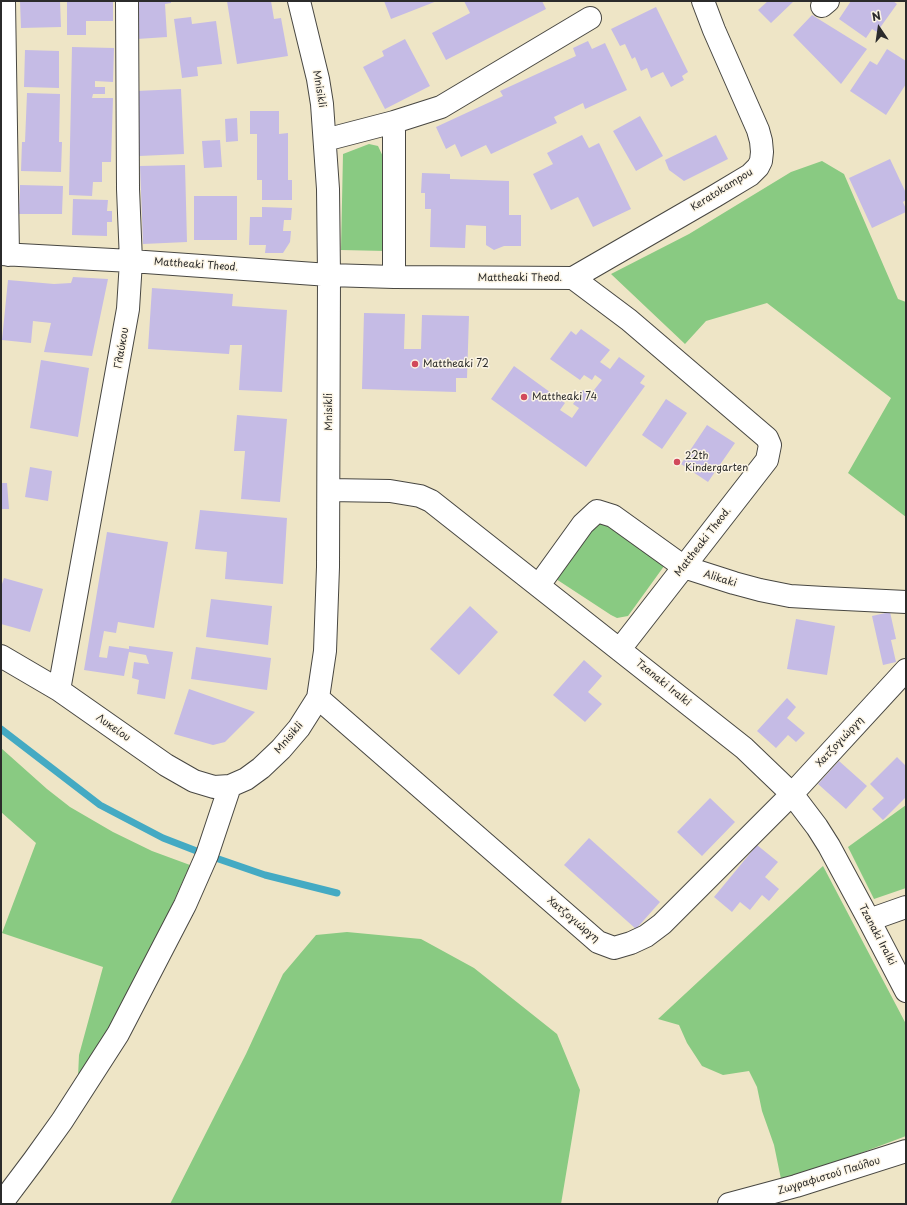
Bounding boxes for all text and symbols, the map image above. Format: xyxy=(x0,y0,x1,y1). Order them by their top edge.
text: N xyxy=(870,7,882,25)
north arrow xyxy=(859,8,899,48)
street label: Mnisikli xyxy=(310,69,328,109)
street label: Keratokampou xyxy=(689,166,755,214)
street label: Mattheaki Theod. xyxy=(154,256,238,274)
street label: Mattheaki Theod. xyxy=(478,272,562,284)
street label: Γλαύκου xyxy=(112,327,132,369)
place label: Mattheaki 72 xyxy=(423,358,489,370)
marker: Mattheaki 72 xyxy=(410,359,420,369)
place label: Mattheaki 74 xyxy=(532,391,597,403)
marker: Mattheaki 74 xyxy=(519,392,529,402)
street label: Mnisikli xyxy=(323,393,335,431)
place label: 22th Kindergarten xyxy=(685,450,748,474)
marker: 22th Kindergarten xyxy=(672,457,682,467)
street label: Mattheaki Theod. xyxy=(672,505,734,579)
street label: Alikaki xyxy=(702,568,738,590)
street label: Tzanaki Iralki xyxy=(633,657,693,709)
street label: Λυκείου xyxy=(94,712,132,744)
street label: Χατζογιώργη xyxy=(814,714,866,770)
street label: Mnisikli xyxy=(272,720,306,756)
street label: Χατζογιώργη xyxy=(545,895,601,945)
street label: Tzanaki Iralki xyxy=(856,902,898,968)
street label: Ζωγραφιστού Παύλου xyxy=(776,1155,882,1197)

